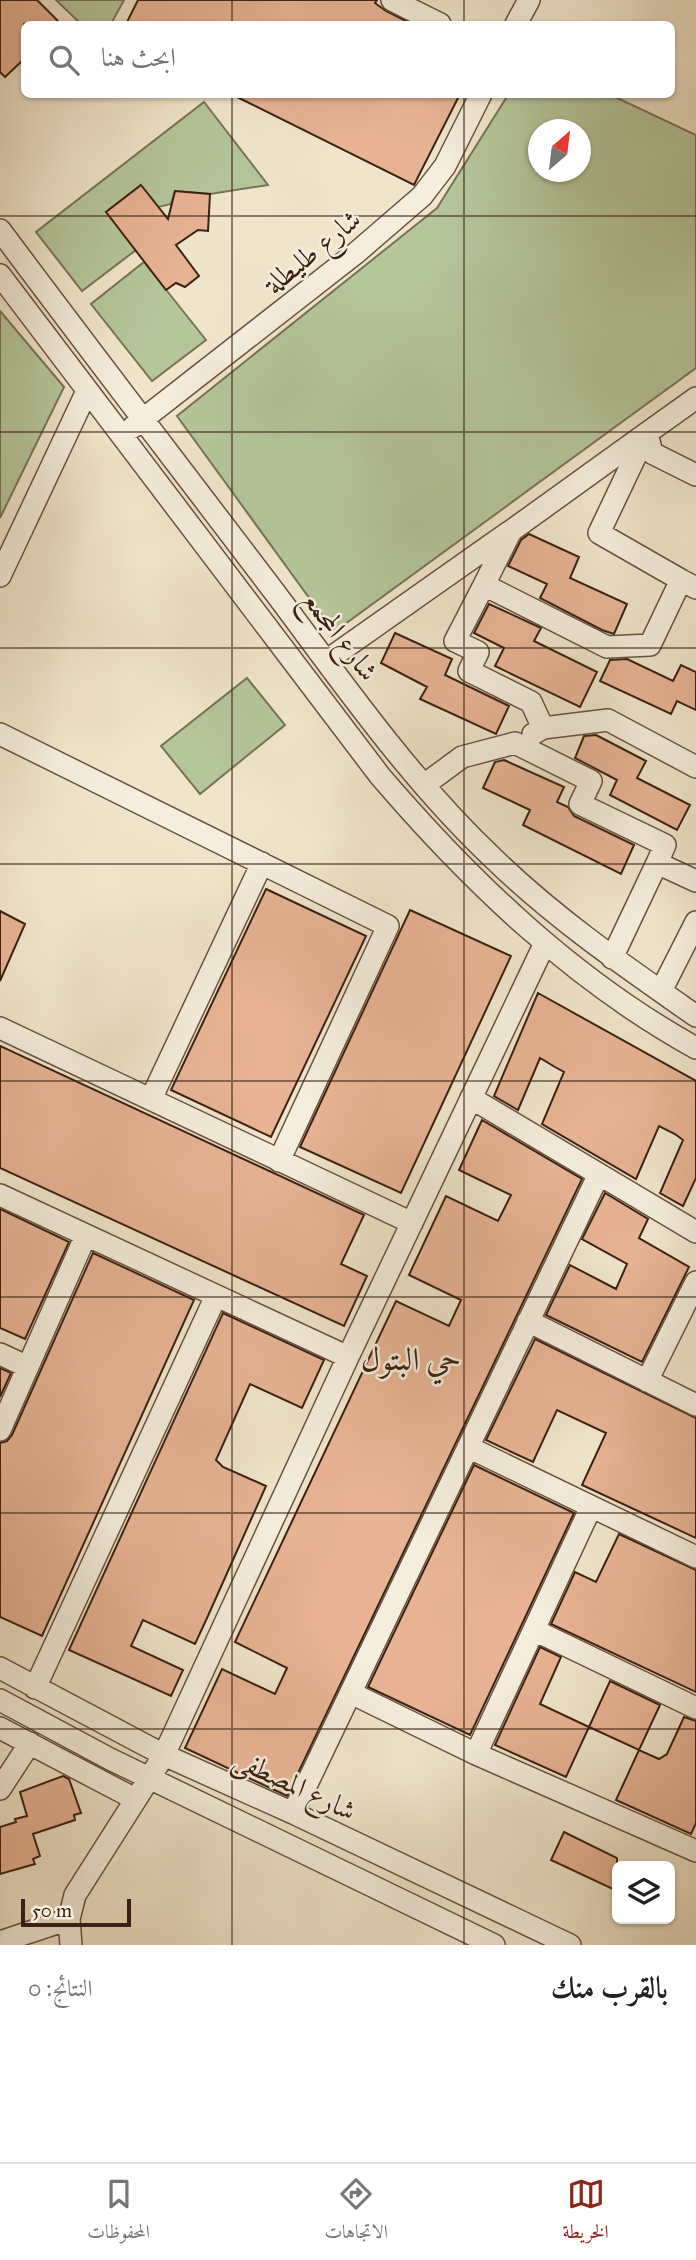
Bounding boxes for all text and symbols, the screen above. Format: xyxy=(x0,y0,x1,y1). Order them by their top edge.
search box xyxy=(21,21,675,98)
icon: search xyxy=(45,41,83,79)
text: ابحث هنا xyxy=(101,41,176,73)
north arrow xyxy=(528,119,591,182)
street label: شارع طليطلة xyxy=(255,202,372,307)
street label: شارع المجمع xyxy=(289,583,386,693)
district label: حي البتول xyxy=(361,1340,461,1385)
street label: شارع المصطفى xyxy=(225,1741,362,1834)
map controls xyxy=(612,1861,675,1924)
button: layers xyxy=(612,1861,675,1924)
scale bar xyxy=(21,1896,131,1928)
text: 50 m xyxy=(32,1899,72,1922)
text: بالقرب منك xyxy=(551,1970,668,2006)
text: النتائج: 0 xyxy=(28,1974,93,2002)
tab: المحفوظات xyxy=(87,2175,150,2250)
tab: الاتجاهات xyxy=(325,2175,388,2250)
tab: الخريطة xyxy=(562,2175,609,2250)

